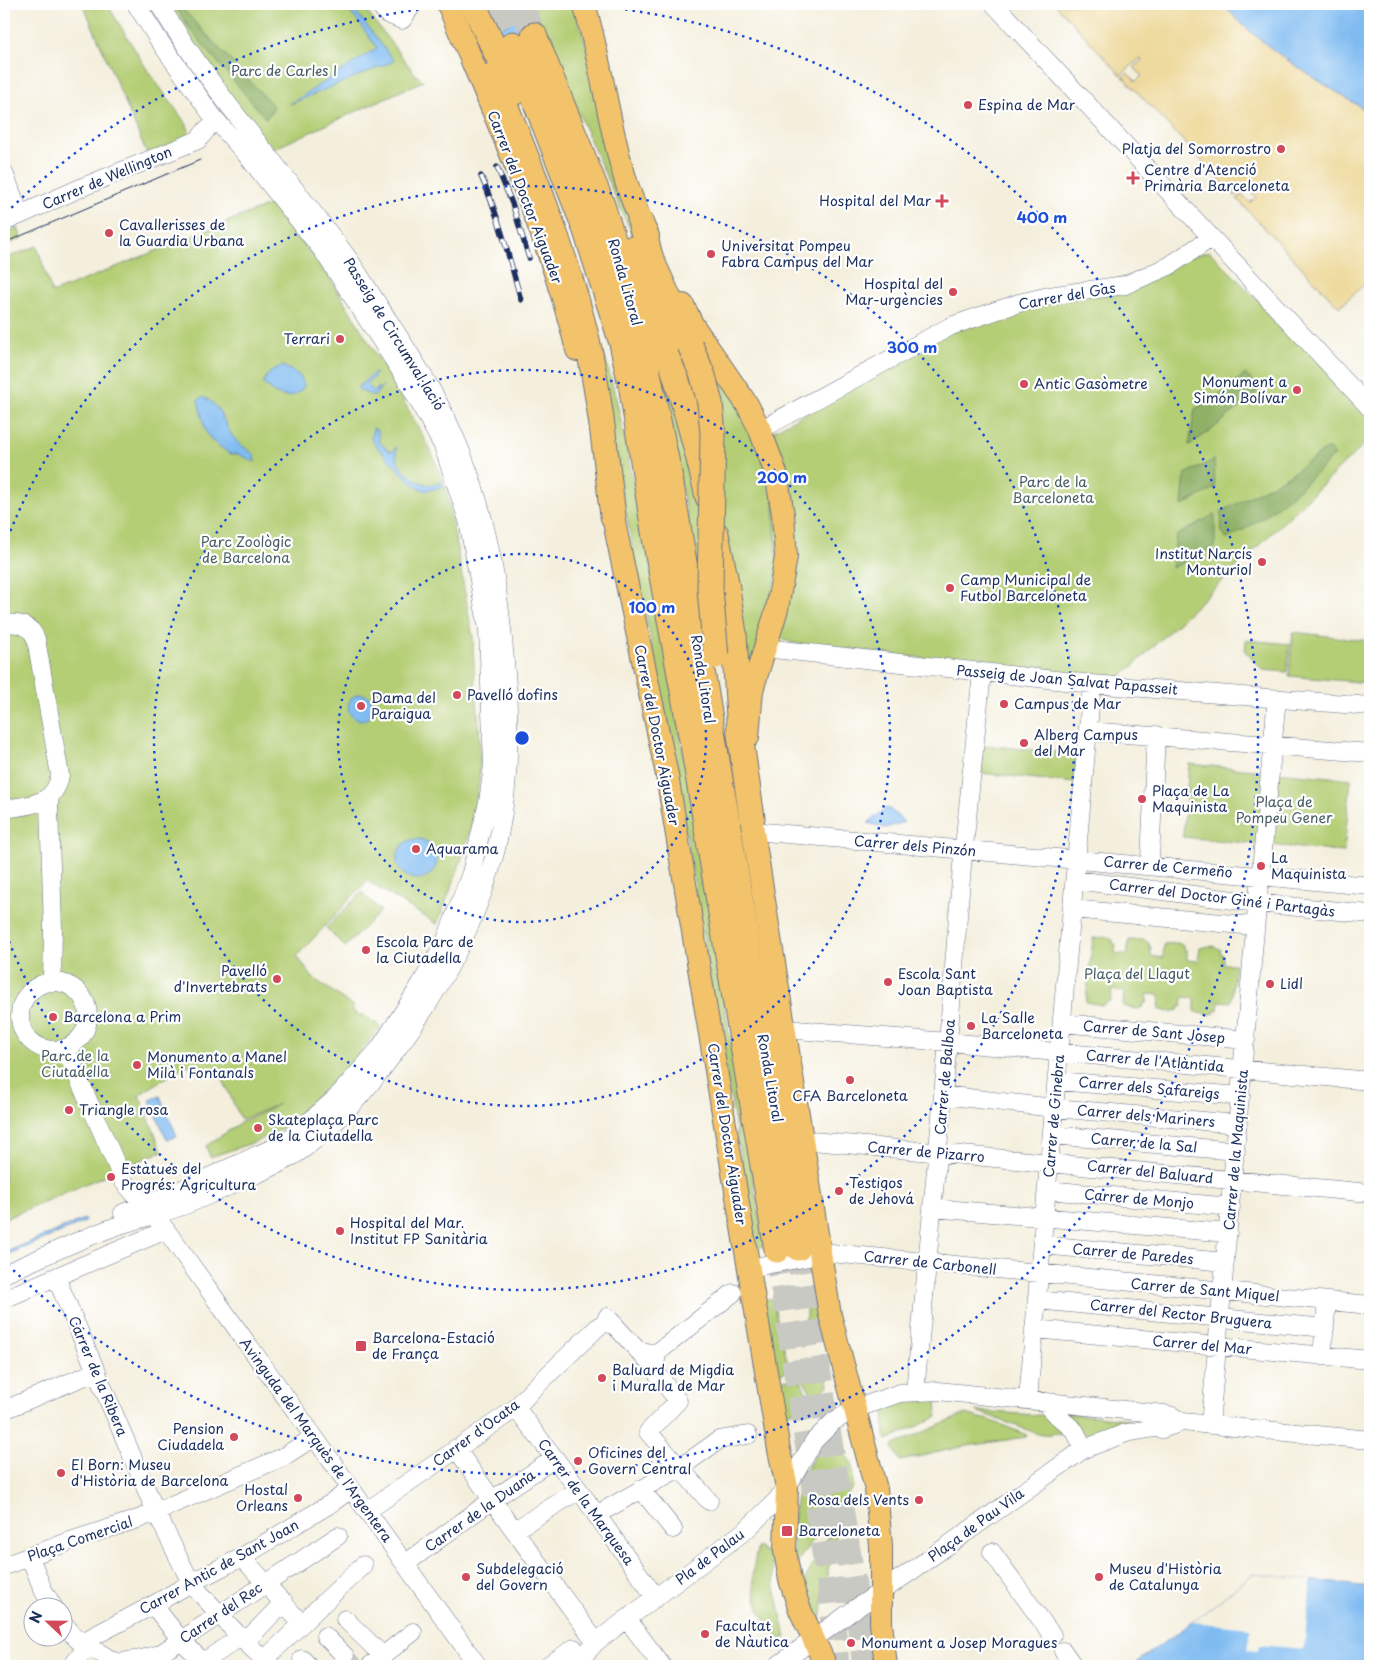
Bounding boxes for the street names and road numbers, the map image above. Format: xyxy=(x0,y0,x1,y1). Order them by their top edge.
street label: Carrer del Doctor Aiguader xyxy=(483,107,568,287)
street label: Carrer de Wellington xyxy=(39,141,175,214)
street label: Ronda Litoral xyxy=(603,236,648,328)
street label: Passeig de Circumval·lació xyxy=(339,253,450,414)
street label: Carrer del Gas xyxy=(1017,277,1117,314)
street label: Ronda Litoral xyxy=(686,633,721,725)
street label: Carrer del Doctor Aiguader xyxy=(630,643,685,828)
street label: Passeig de Joan Salvat Papasseit xyxy=(956,659,1179,700)
street label: Carrer dels Pinzón xyxy=(853,830,977,861)
street label: Carrer de Cermeño xyxy=(1103,850,1234,883)
street label: Carrer del Doctor Giné i Partagàs xyxy=(1108,873,1336,922)
street label: Carrer de Sant Josep xyxy=(1082,1015,1226,1048)
street label: Carrer de Balboa xyxy=(929,1018,960,1136)
street label: Ronda Litoral xyxy=(752,1032,789,1124)
street label: Carrer del Doctor Aiguader xyxy=(703,1041,752,1227)
street label: Carrer de l'Atlàntida xyxy=(1085,1044,1225,1077)
street label: Carrer de Ginebra xyxy=(1038,1053,1069,1178)
street label: Carrer de la Maquinista xyxy=(1218,1068,1253,1231)
street label: Carrer dels Safareigs xyxy=(1078,1071,1220,1104)
street label: Carrer dels Mariners xyxy=(1076,1099,1216,1132)
street label: Carrer de la Sal xyxy=(1090,1127,1198,1158)
street label: Carrer de Pizarro xyxy=(867,1136,986,1167)
street label: Carrer del Baluard xyxy=(1086,1154,1214,1189)
street label: Carrer de Monjo xyxy=(1083,1183,1195,1214)
street label: Carrer de Paredes xyxy=(1072,1238,1194,1269)
street label: Carrer de Carbonell xyxy=(863,1245,997,1280)
street label: Carrer de Sant Miquel xyxy=(1130,1273,1280,1306)
street label: Carrer del Rector Bruguera xyxy=(1089,1294,1274,1334)
street label: Carrer de la Ribera xyxy=(64,1312,133,1440)
street label: Carrer del Mar xyxy=(1151,1330,1253,1359)
street label: Avinguda del Marquès de l'Argentera xyxy=(235,1333,398,1547)
street label: Carrer d'Ocata xyxy=(428,1394,524,1471)
street label: Carrer de la Marquesa xyxy=(533,1434,640,1569)
street label: Carrer de la Duana xyxy=(420,1464,539,1557)
street label: Plaça de Pau Vila xyxy=(923,1482,1028,1567)
street label: Plaça Comercial xyxy=(24,1511,135,1566)
street label: Carrer Antic de Sant Joan xyxy=(135,1514,302,1619)
street label: Pla de Palau xyxy=(671,1524,748,1589)
street label: Carrer del Rec xyxy=(175,1577,266,1648)

